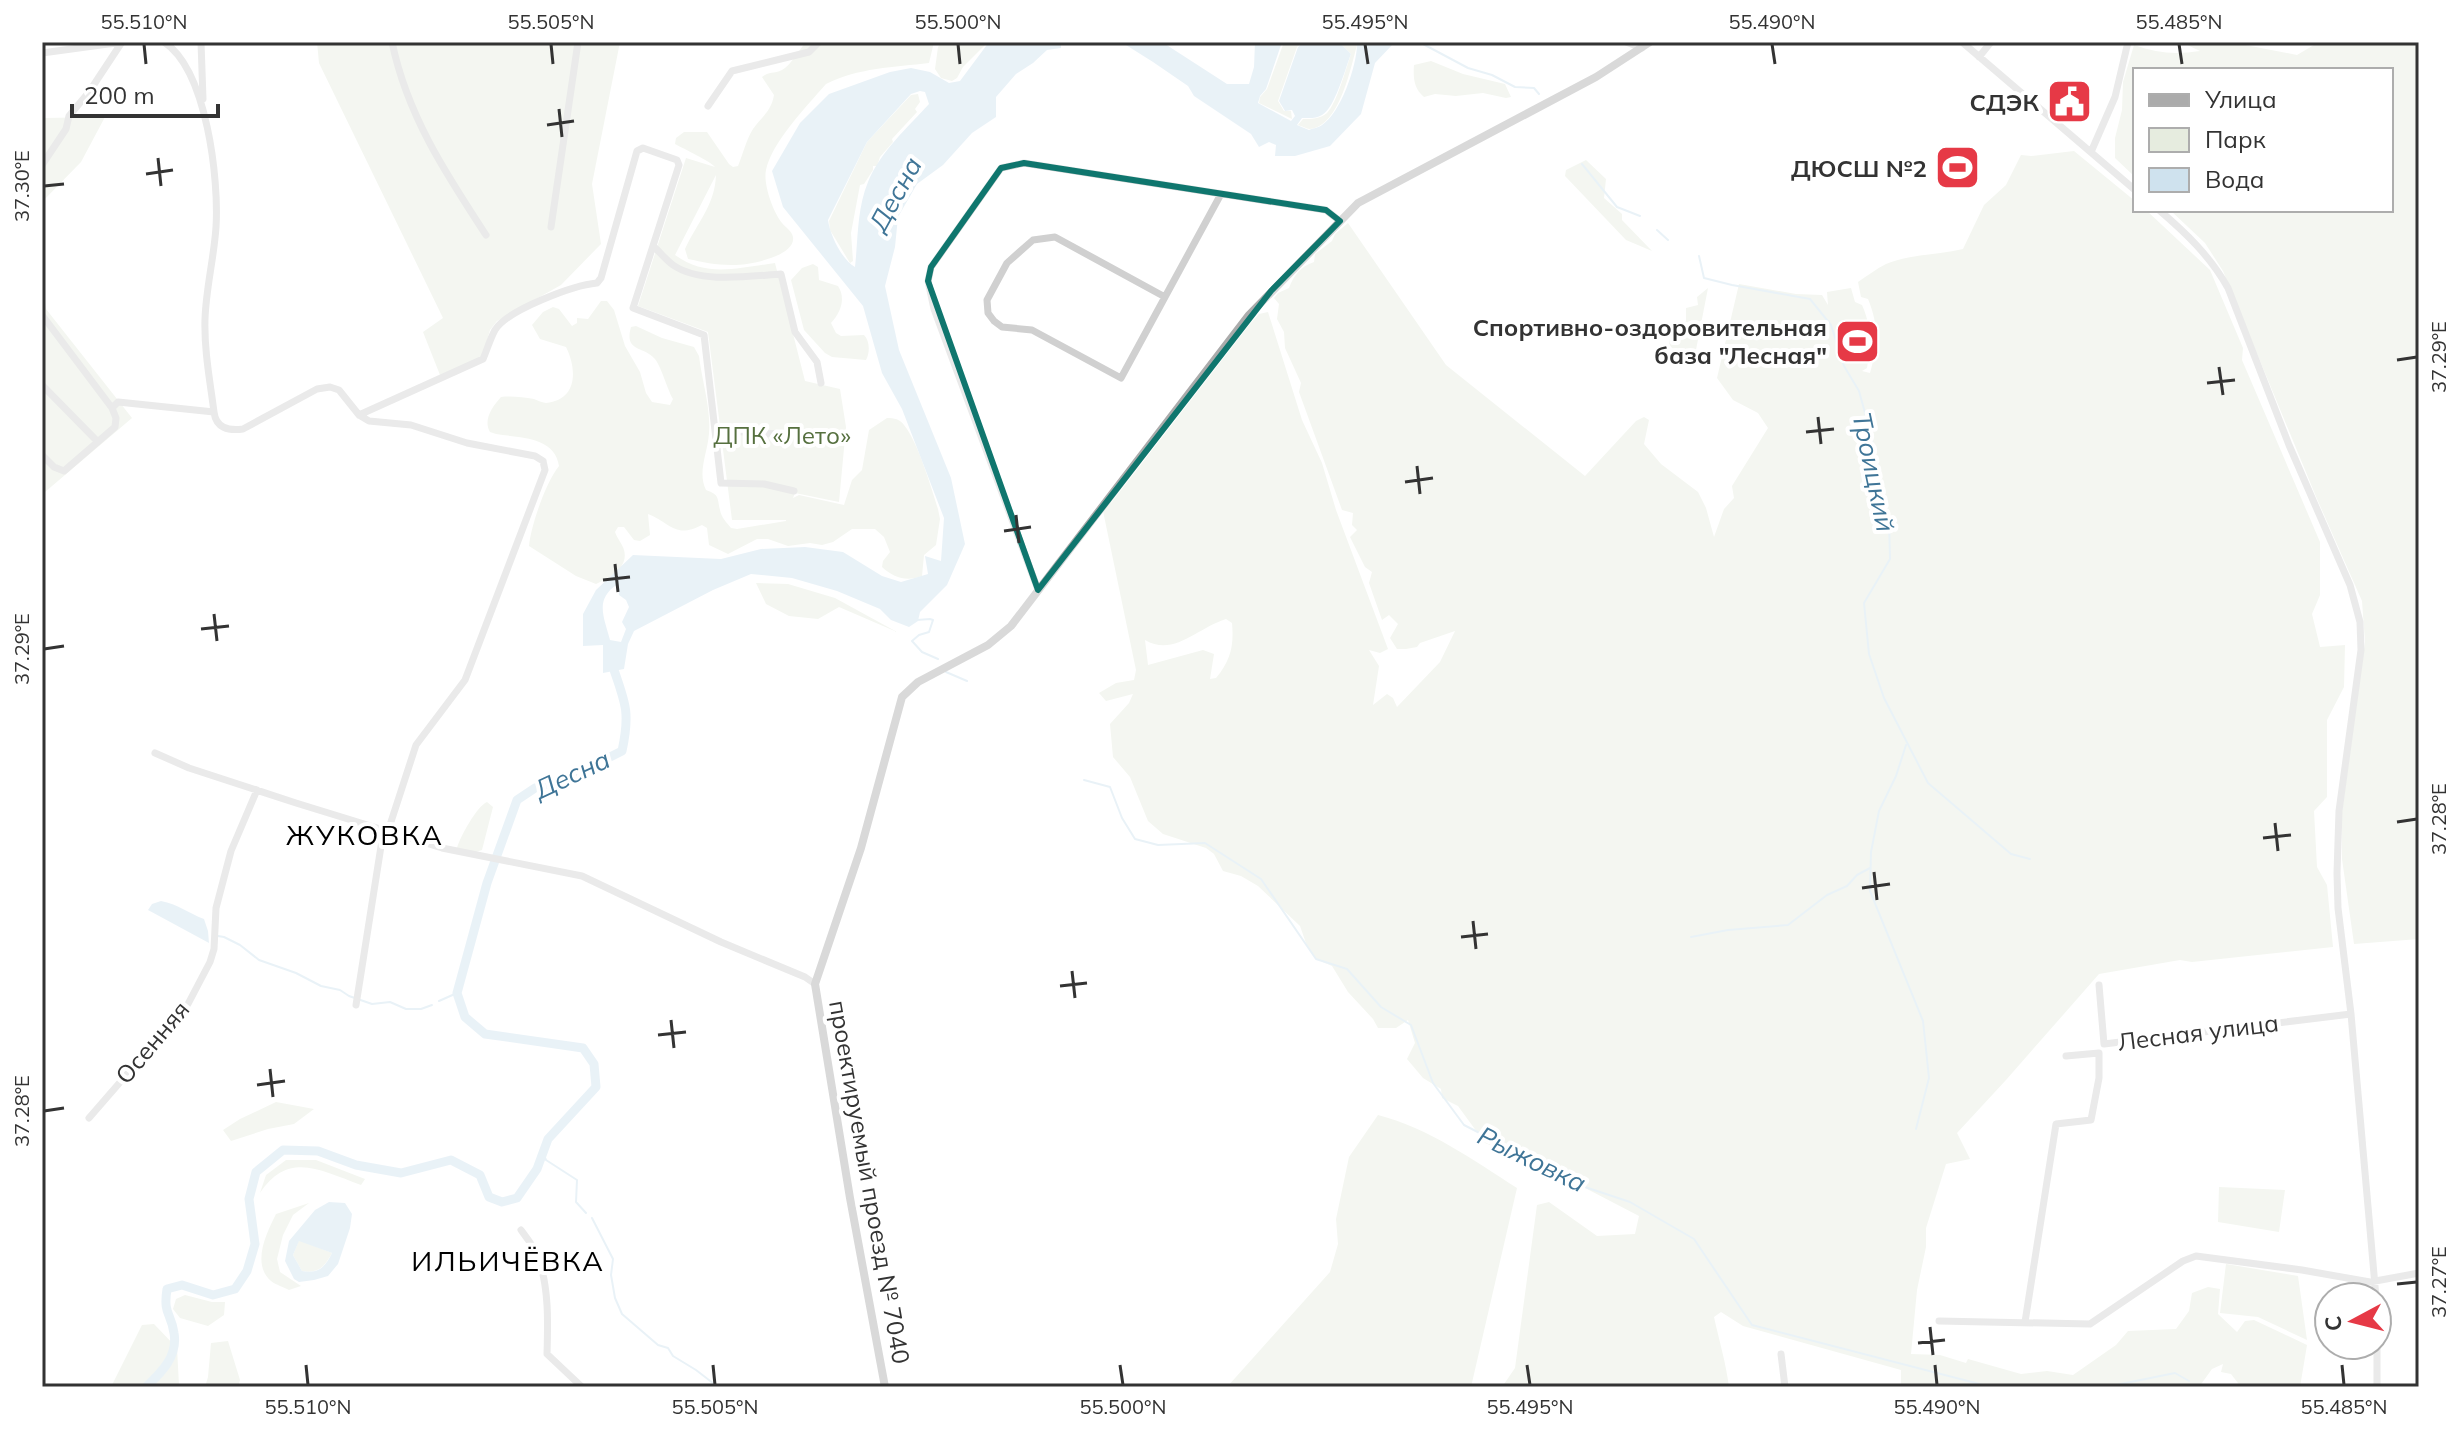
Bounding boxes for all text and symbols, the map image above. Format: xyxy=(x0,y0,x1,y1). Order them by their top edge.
text: 55.510°N xyxy=(101,9,187,34)
text: 55.505°N xyxy=(508,9,594,34)
text: 55.500°N xyxy=(915,9,1001,34)
text: 55.495°N xyxy=(1322,9,1408,34)
text: 55.490°N xyxy=(1729,9,1815,34)
text: 55.485°N xyxy=(2136,9,2222,34)
scale bar xyxy=(72,68,218,118)
legend xyxy=(2133,68,2393,212)
public building icon: СДЭК xyxy=(2046,78,2094,126)
text: 200 m xyxy=(84,80,155,110)
text: Улица xyxy=(2204,84,2277,114)
place label: СДЭК xyxy=(1970,87,2039,117)
text: Парк xyxy=(2205,124,2266,154)
sports icon: ДЮСШ №2 xyxy=(1934,144,1982,192)
text: 37.30°E xyxy=(9,150,34,222)
water label: Десна xyxy=(860,151,929,239)
place label: ДЮСШ №2 xyxy=(1791,153,1927,183)
text: Вода xyxy=(2205,164,2265,194)
place label: Спортивно-оздоровительная база "Лесная" xyxy=(1473,312,1827,370)
sports icon: Спортивно-оздоровительная база "Лесная" xyxy=(1834,317,1882,365)
text: 37.29°E xyxy=(2426,321,2451,393)
water label: Троицкий xyxy=(1845,409,1903,535)
park label: ДПК «Лето» xyxy=(713,420,851,450)
text: 37.29°E xyxy=(9,613,34,685)
water label: Десна xyxy=(527,742,615,807)
text: 37.28°E xyxy=(2426,783,2451,855)
district label: ЖУКОВКА xyxy=(286,817,444,852)
street label: Осенняя xyxy=(109,994,195,1090)
street label: проектируемый проезд № 7040 xyxy=(823,998,917,1366)
street label: Лесная улица xyxy=(2116,1007,2280,1057)
text: 37.28°E xyxy=(9,1075,34,1147)
water label: Рыжовка xyxy=(1472,1119,1592,1199)
district label: ИЛЬИЧЁВКА xyxy=(411,1243,605,1278)
text: 37.27°E xyxy=(2426,1246,2451,1318)
north arrow xyxy=(2313,1281,2393,1361)
text: С xyxy=(2318,1314,2348,1333)
text: 55.510°N xyxy=(265,1394,351,1419)
text: 55.505°N xyxy=(672,1394,758,1419)
text: 55.500°N xyxy=(1080,1394,1166,1419)
text: 55.495°N xyxy=(1487,1394,1573,1419)
text: 55.490°N xyxy=(1894,1394,1980,1419)
text: 55.485°N xyxy=(2301,1394,2387,1419)

